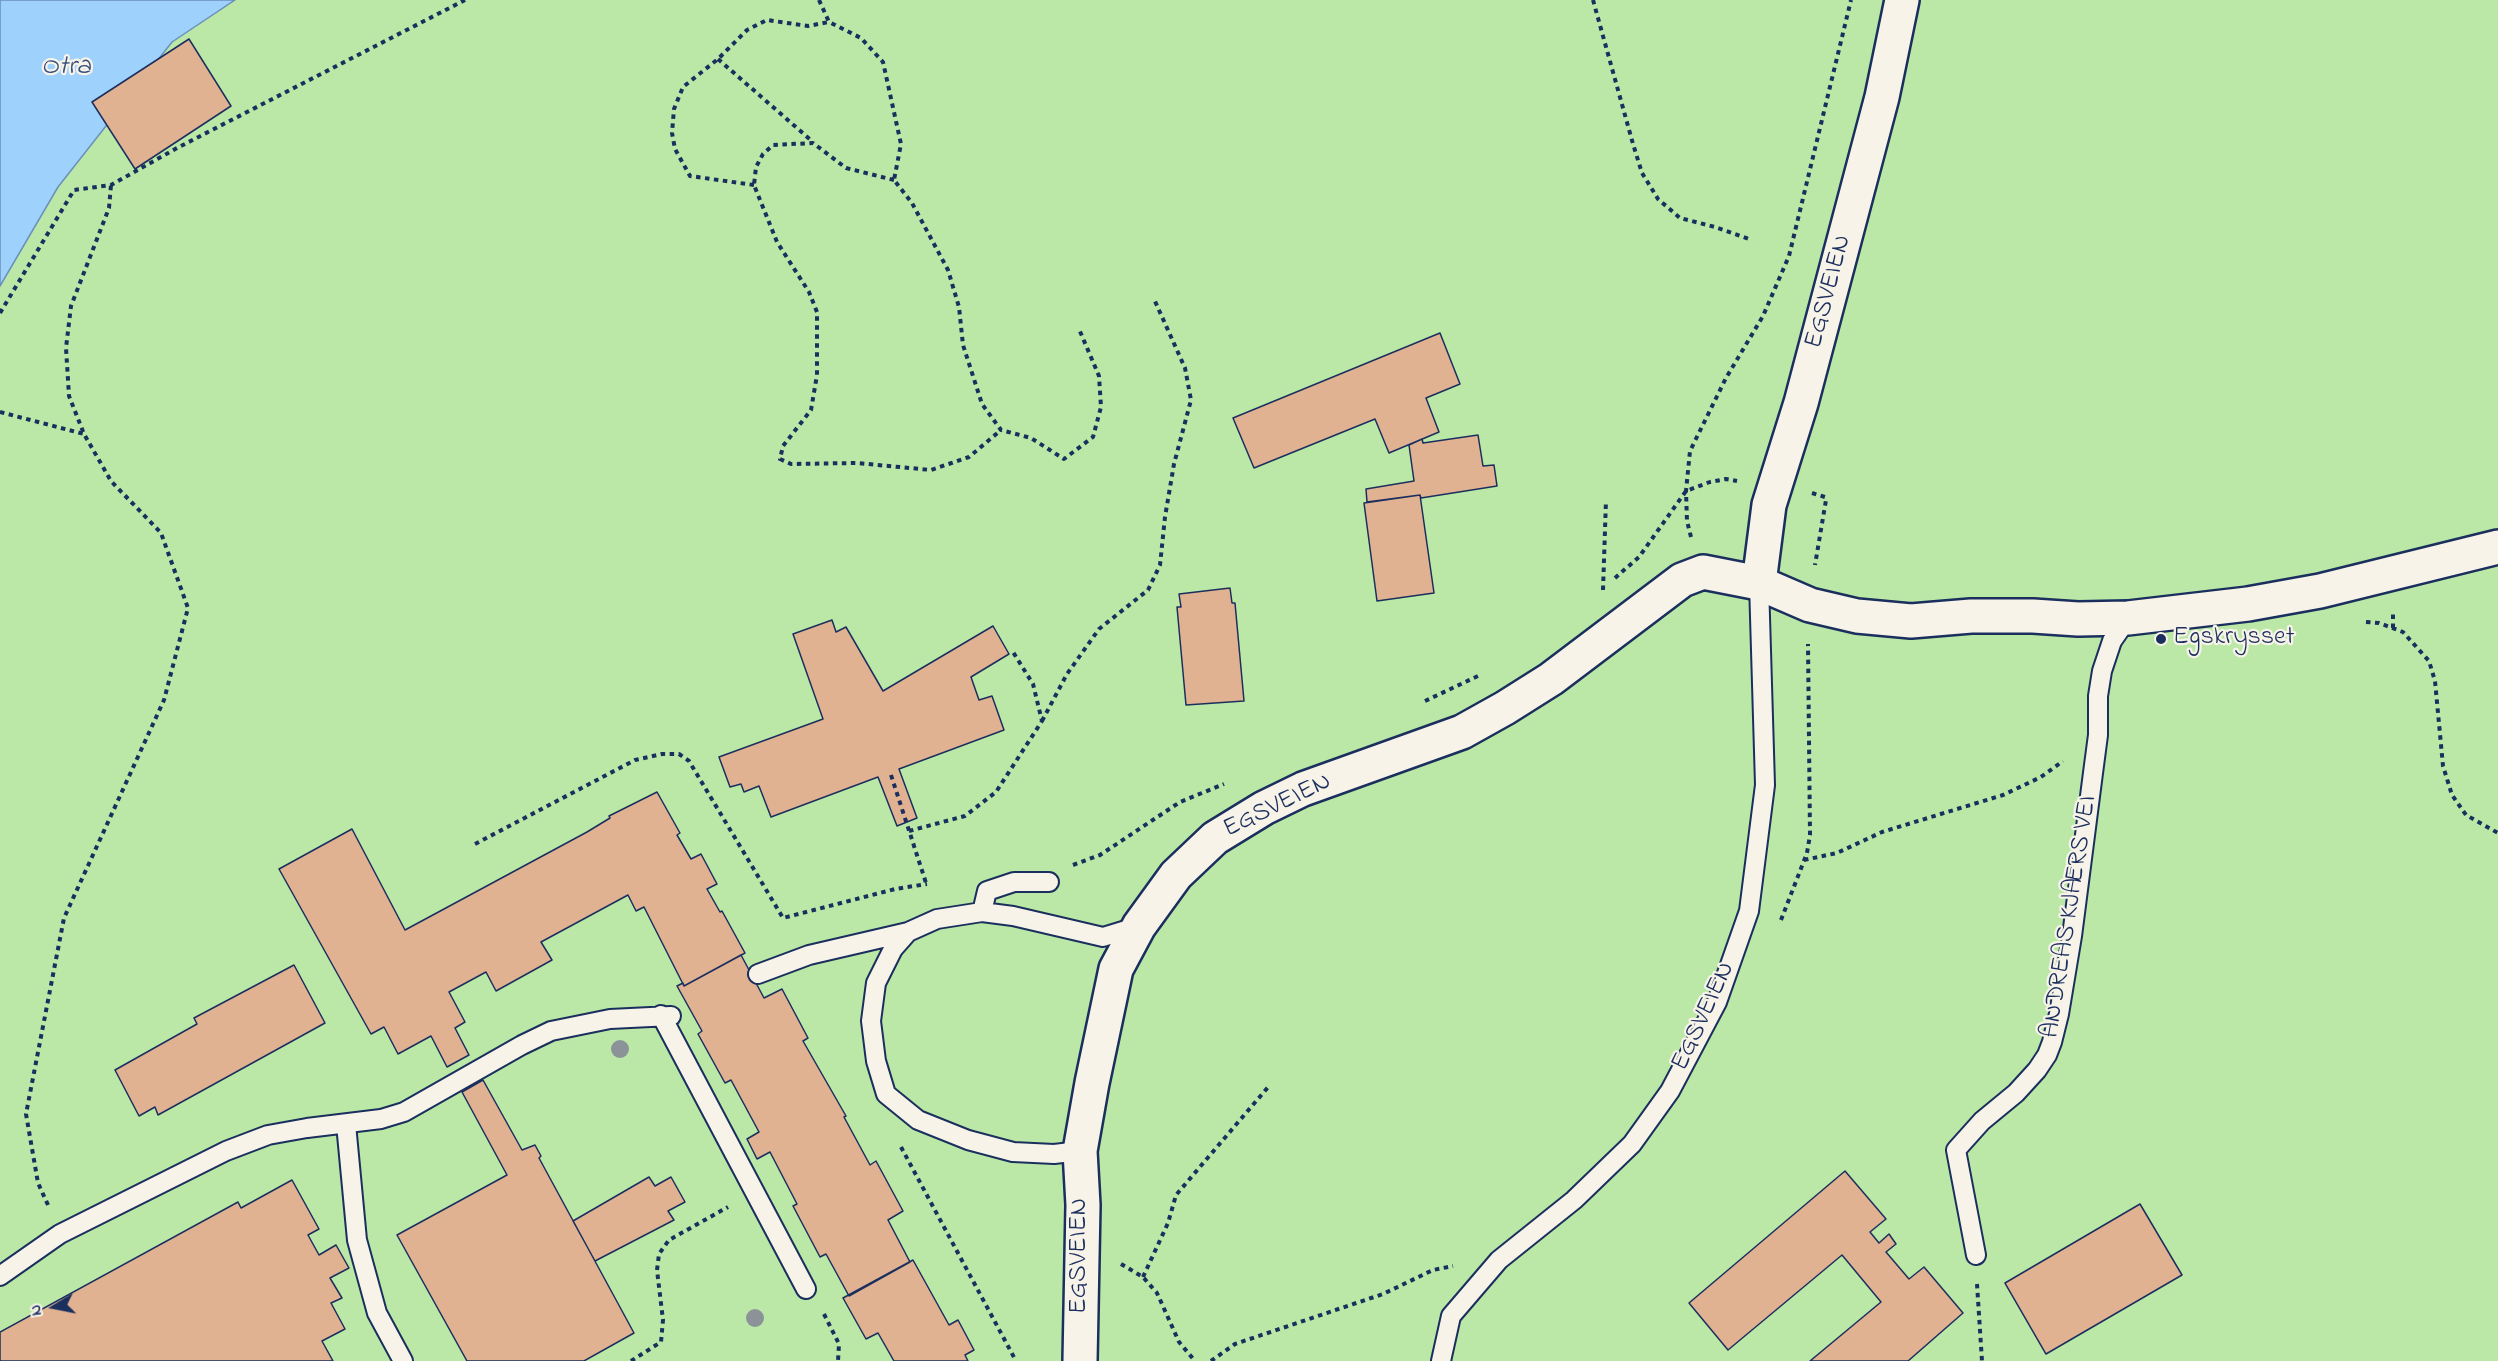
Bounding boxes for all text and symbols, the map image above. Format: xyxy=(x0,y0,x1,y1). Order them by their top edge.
water label: Otra xyxy=(41,53,91,85)
street label: EGSVEIEN xyxy=(1800,232,1860,352)
place label: Egskrysset xyxy=(2173,623,2294,655)
marker: Egskrysset xyxy=(2154,632,2168,646)
street label: EGSVEIEN xyxy=(1219,768,1337,846)
street label: ANDREAS KJÆRS VEI xyxy=(2036,793,2106,1041)
street label: EGSVEIEN xyxy=(1666,958,1744,1076)
street label: EGSVEIEN xyxy=(1065,1198,1097,1314)
north arrow xyxy=(24,1277,84,1337)
text: N xyxy=(24,1303,49,1318)

